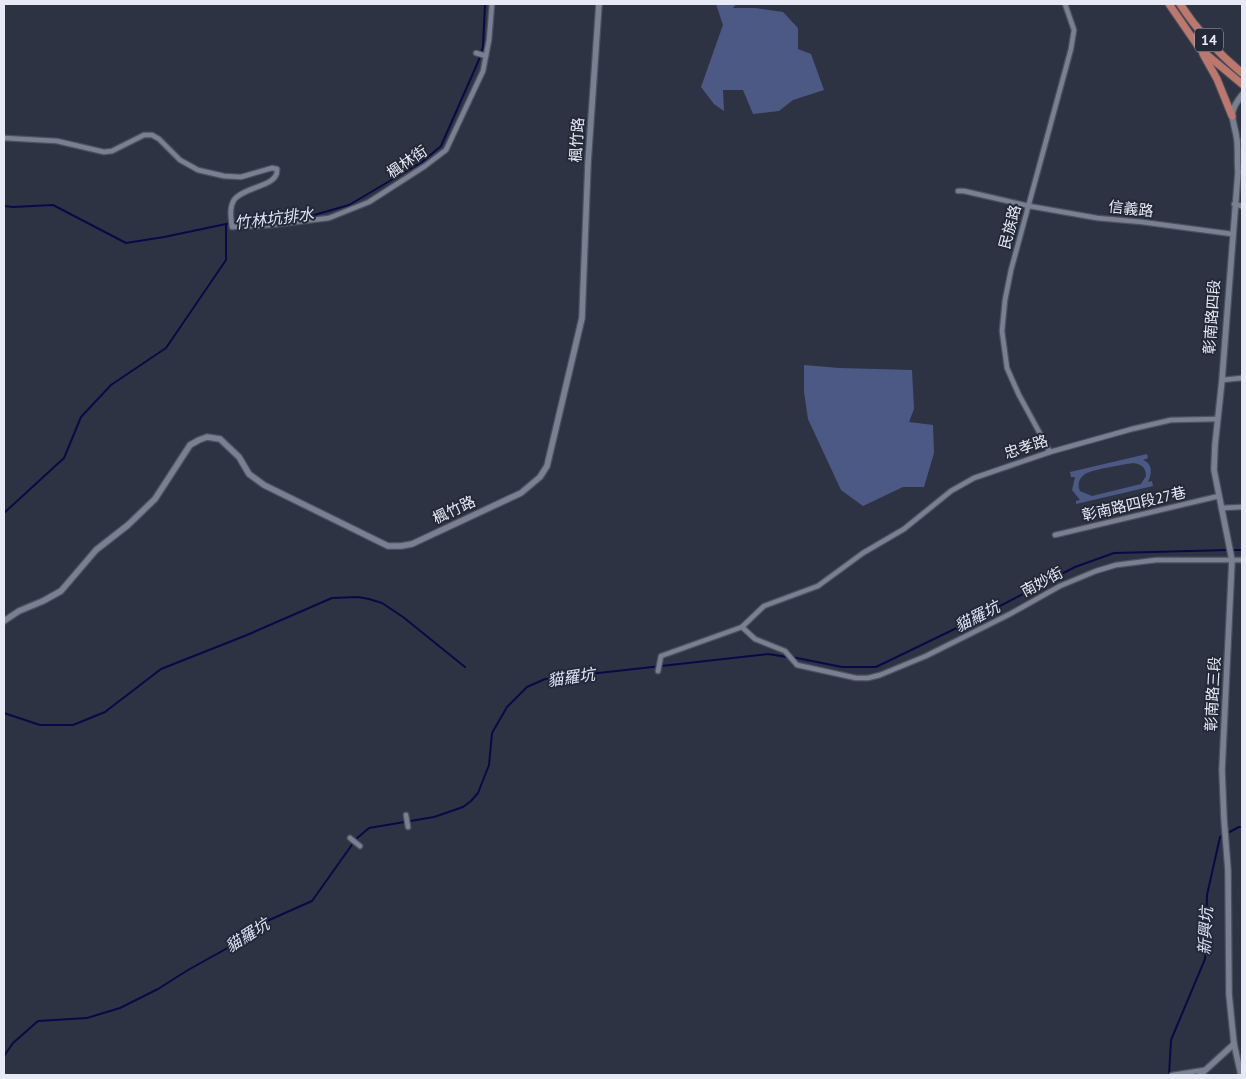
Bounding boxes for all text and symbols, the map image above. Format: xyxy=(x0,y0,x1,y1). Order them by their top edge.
road number: 14 xyxy=(1195,28,1223,52)
street label: 楓竹路 xyxy=(565,117,588,163)
street label: 楓林街 xyxy=(383,141,431,182)
street label: 信義路 xyxy=(1108,197,1154,220)
water label: 竹林坑排水 xyxy=(233,203,316,233)
street label: 民族路 xyxy=(995,203,1025,251)
street label: 彰南路四段 xyxy=(1199,279,1224,355)
street label: 忠孝路 xyxy=(1002,431,1050,463)
street label: 彰南路四段27巷 xyxy=(1080,482,1188,525)
street label: 楓竹路 xyxy=(429,491,478,528)
street label: 南妙街 xyxy=(1017,563,1066,601)
water label: 貓羅坑 xyxy=(951,595,1005,636)
street label: 彰南路三段 xyxy=(1201,656,1224,732)
water label: 貓羅坑 xyxy=(546,663,598,690)
water label: 新興坑 xyxy=(1194,905,1216,955)
water label: 貓羅坑 xyxy=(221,913,274,956)

